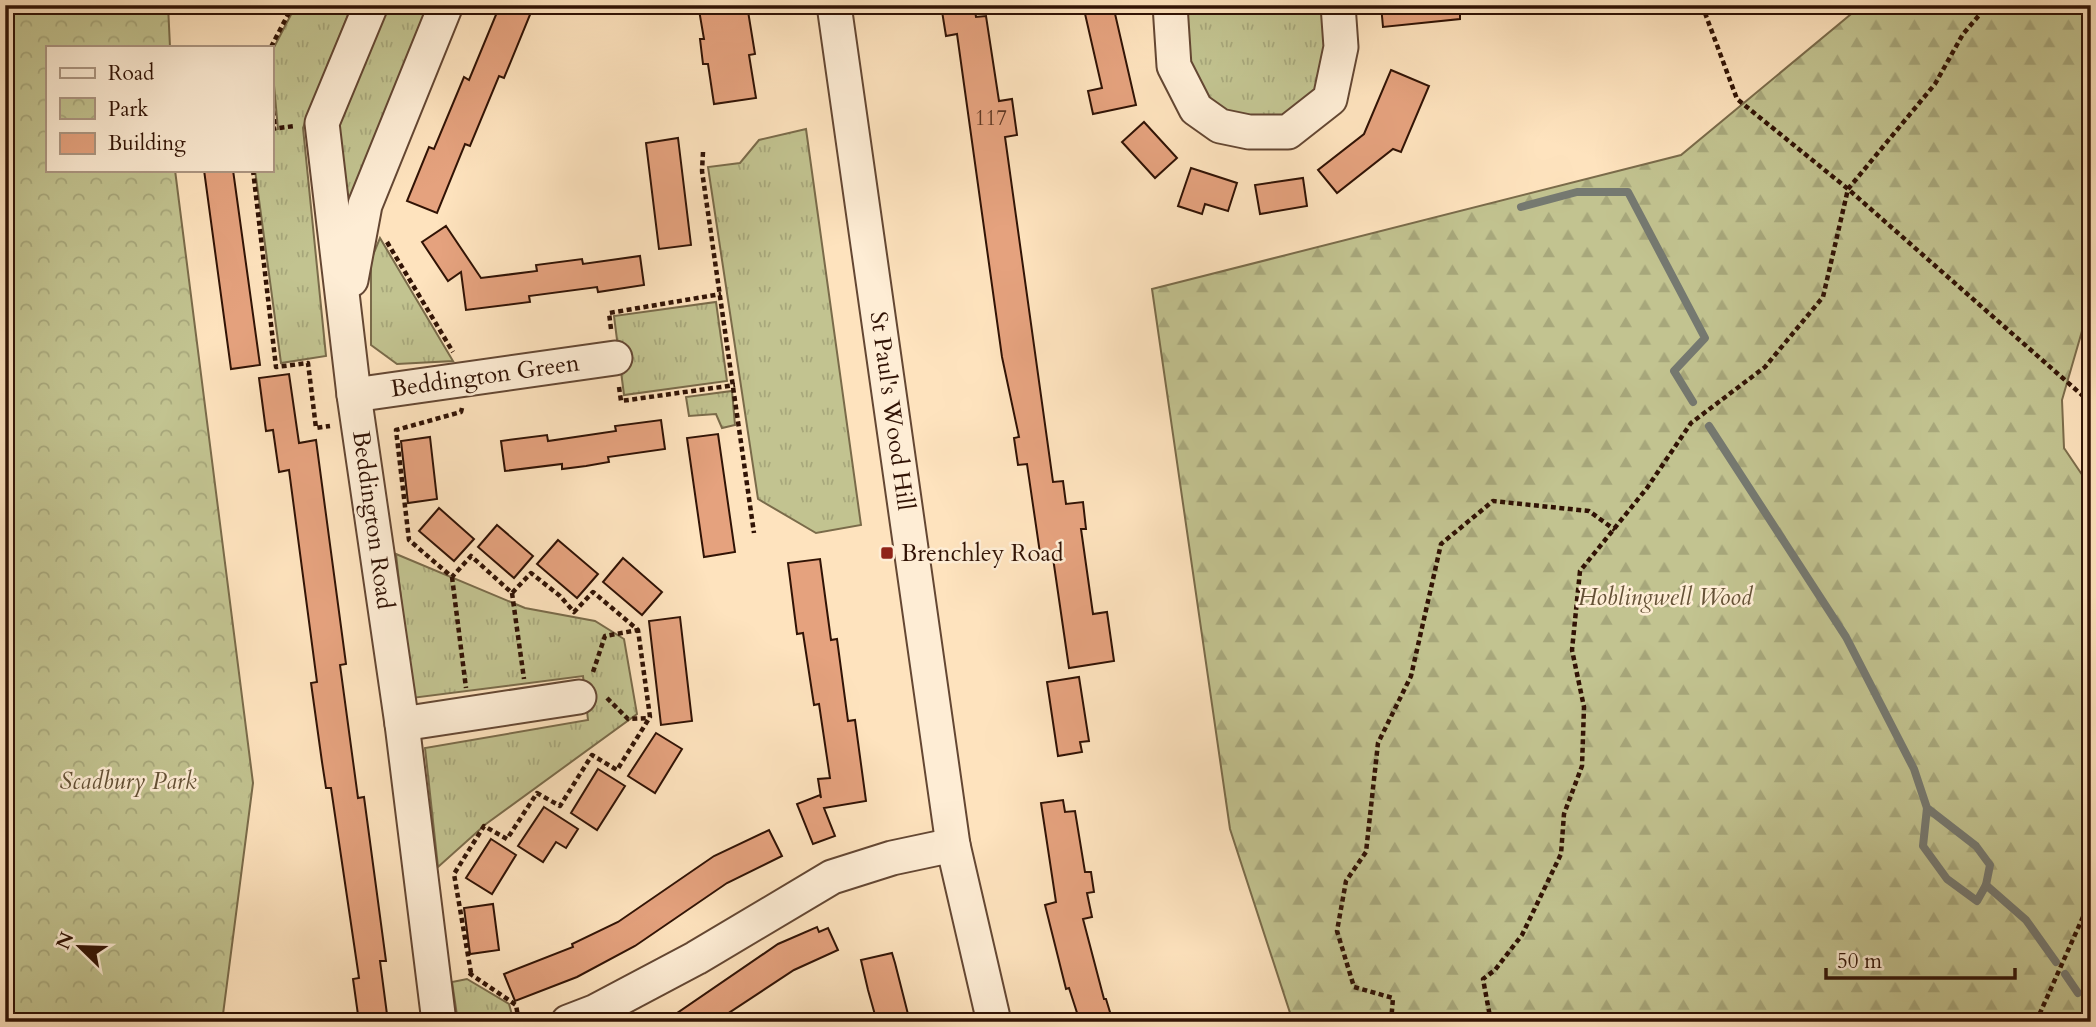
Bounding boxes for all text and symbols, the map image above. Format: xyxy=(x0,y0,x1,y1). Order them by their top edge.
legend xyxy=(46,46,273,172)
text: Road xyxy=(108,59,154,88)
text: Park xyxy=(108,95,149,124)
house number: 117 xyxy=(975,104,1007,133)
text: Building xyxy=(108,129,186,158)
street label: St Paul's Wood Hill xyxy=(862,309,922,513)
street label: Beddington Green xyxy=(388,346,582,406)
street label: Beddington Road xyxy=(344,429,402,612)
place label: Brenchley Road xyxy=(901,537,1064,570)
marker: Brenchley Road xyxy=(879,545,895,561)
park label: Hoblingwell Wood xyxy=(1578,581,1754,614)
park label: Scadbury Park xyxy=(59,765,197,798)
north arrow xyxy=(46,912,116,982)
text: N xyxy=(50,928,81,953)
scale bar xyxy=(1826,936,2016,980)
text: 50 m xyxy=(1837,947,1882,976)

